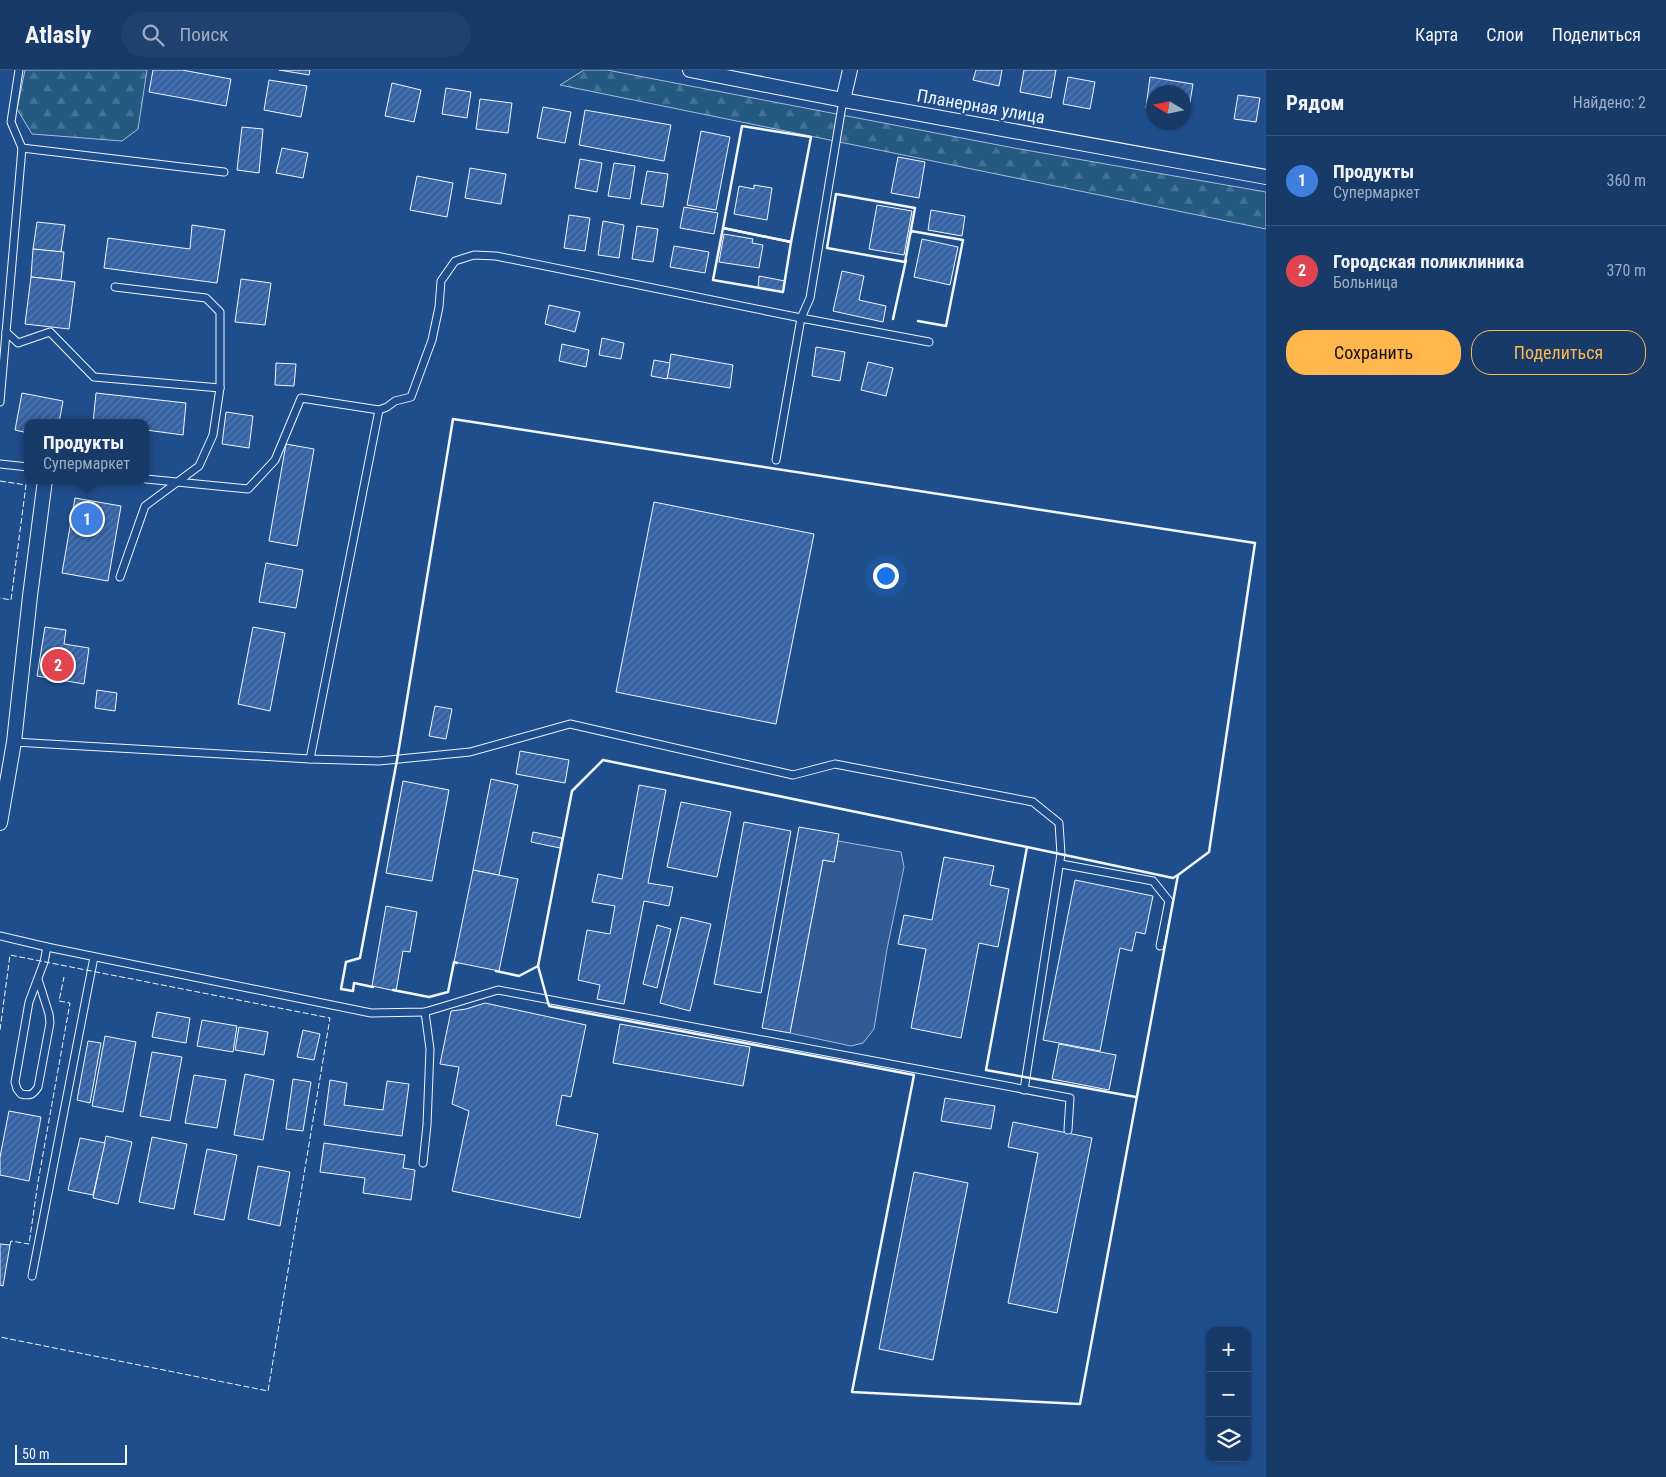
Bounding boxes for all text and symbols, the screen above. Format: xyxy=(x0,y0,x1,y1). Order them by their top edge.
search box xyxy=(121,12,471,57)
text: Atlasly xyxy=(25,21,91,49)
icon: search xyxy=(139,21,167,49)
text: Поиск xyxy=(179,23,228,46)
text: Карта xyxy=(1415,24,1458,45)
text: Слои xyxy=(1486,24,1524,45)
text: Поделиться xyxy=(1552,24,1641,45)
street label: Планерная улица xyxy=(915,84,1047,128)
north arrow xyxy=(1146,85,1191,130)
text: Рядом xyxy=(1286,91,1345,115)
text: Найдено: 2 xyxy=(1573,93,1646,112)
text: Продукты xyxy=(1333,160,1414,183)
text: 1 xyxy=(1298,171,1306,190)
text: 360 m xyxy=(1607,171,1646,190)
text: Супермаркет xyxy=(1333,183,1420,202)
text: Городская поликлиника xyxy=(1333,250,1524,273)
text: 2 xyxy=(1298,261,1306,280)
text: 370 m xyxy=(1607,261,1646,280)
text: Больница xyxy=(1333,273,1398,292)
button: Сохранить xyxy=(1286,330,1461,375)
button: Поделиться xyxy=(1471,330,1646,375)
popup xyxy=(24,419,149,484)
text: Продукты xyxy=(43,431,124,454)
text: Супермаркет xyxy=(43,454,130,473)
pin: 1 xyxy=(71,500,103,538)
your location xyxy=(873,563,899,589)
pin: 2 xyxy=(42,646,74,684)
map controls xyxy=(1206,1327,1251,1462)
button: + xyxy=(1206,1327,1251,1372)
button: − xyxy=(1206,1372,1251,1417)
button: layers xyxy=(1206,1417,1251,1462)
scale bar xyxy=(15,1442,128,1465)
text: 50 m xyxy=(22,1446,50,1462)

